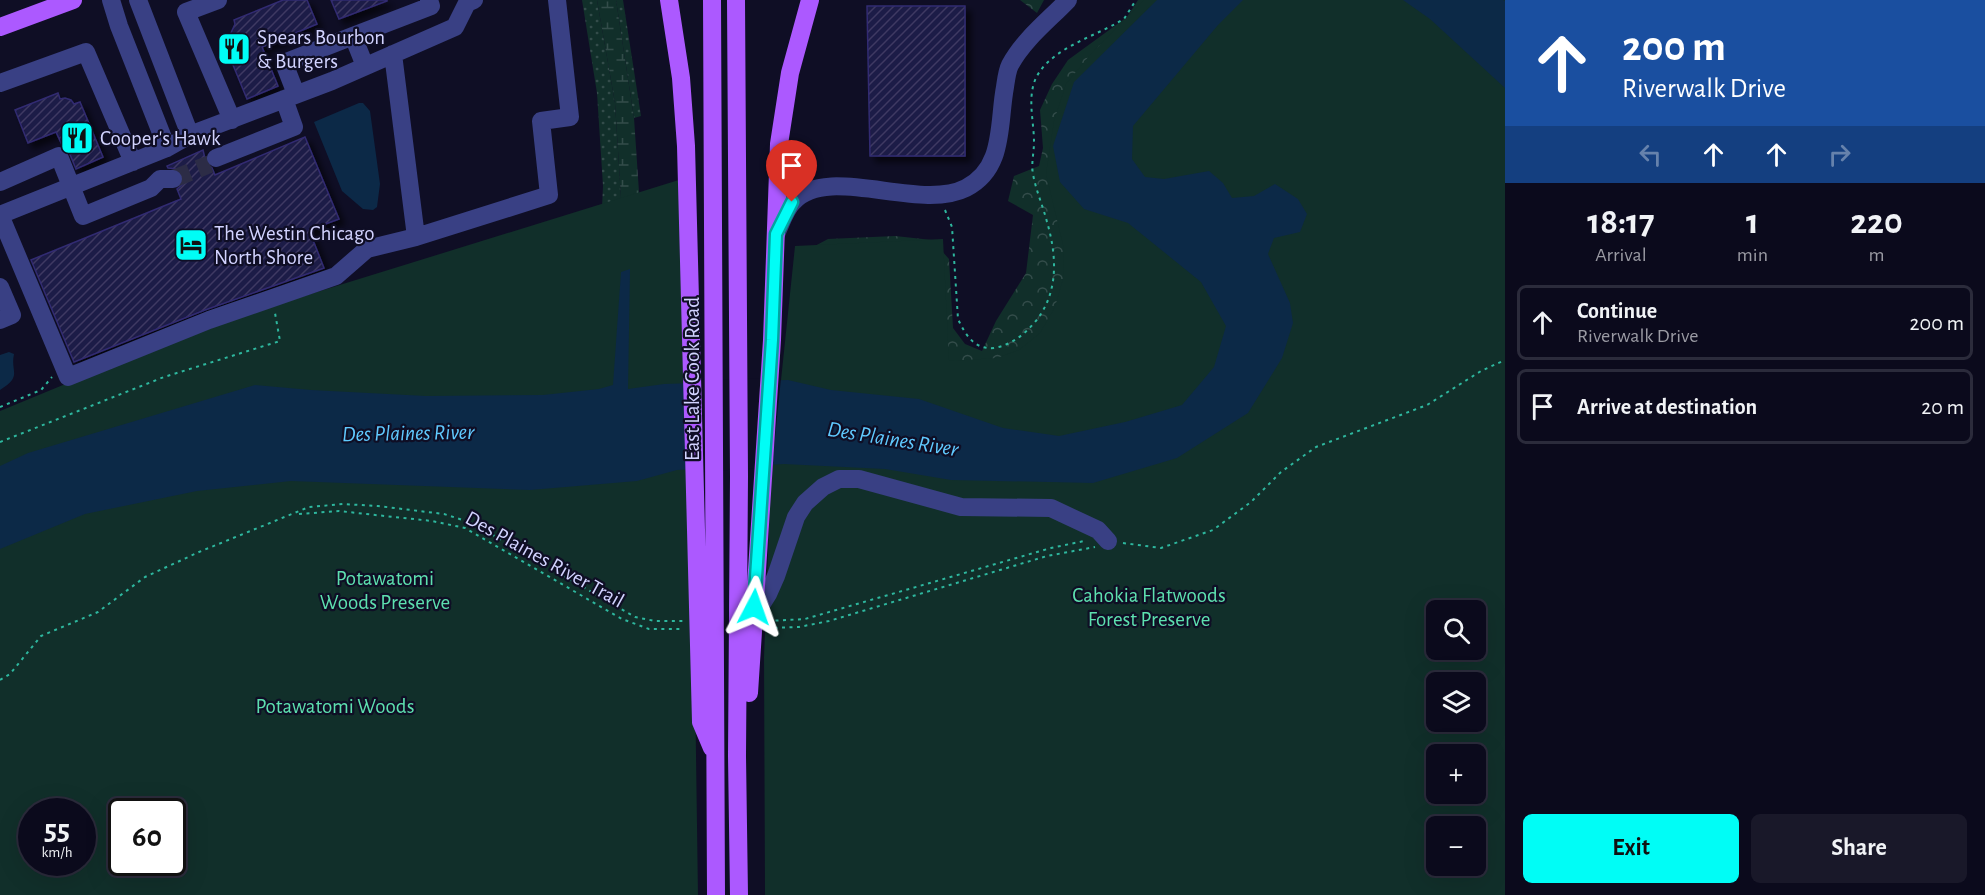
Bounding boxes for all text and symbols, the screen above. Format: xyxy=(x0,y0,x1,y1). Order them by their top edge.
icon: ahead xyxy=(1523,24,1601,102)
text: 200 m xyxy=(1622,26,1726,68)
place label: Spears Bourbon & Burgers xyxy=(257,27,385,72)
restaurant icon: Spears Bourbon & Burgers xyxy=(216,31,252,67)
text: Riverwalk Drive xyxy=(1622,75,1786,102)
restaurant icon: Cooper's Hawk xyxy=(59,120,95,156)
place label: Cooper's Hawk xyxy=(100,128,221,149)
icon: left xyxy=(1634,138,1667,171)
icon: ahead xyxy=(1697,138,1730,171)
icon: ahead xyxy=(1760,138,1793,171)
icon: right xyxy=(1823,138,1856,171)
pin xyxy=(766,140,817,202)
icon: arrive xyxy=(775,149,808,182)
text: 18:17 xyxy=(1587,204,1655,240)
text: 1 xyxy=(1746,204,1759,240)
text: 220 xyxy=(1850,204,1903,240)
place label: The Westin Chicago North Shore xyxy=(214,223,375,268)
hotel icon: The Westin Chicago North Shore xyxy=(173,227,209,263)
text: Arrival xyxy=(1595,245,1647,265)
text: min xyxy=(1737,245,1768,265)
text: m xyxy=(1868,245,1884,265)
street label: East Lake Cook Road xyxy=(682,297,703,461)
text: Continue xyxy=(1577,300,1657,322)
icon: ahead xyxy=(1526,306,1559,339)
text: 200 m xyxy=(1910,312,1964,334)
text: Riverwalk Drive xyxy=(1577,326,1698,346)
icon: arrive xyxy=(1526,390,1559,423)
text: Arrive at destination xyxy=(1577,396,1757,418)
text: 20 m xyxy=(1921,396,1964,418)
water label: Des Plaines River xyxy=(826,418,961,460)
water label: Des Plaines River xyxy=(342,421,475,445)
street label: Des Plaines River Trail xyxy=(462,507,628,612)
park label: Potawatomi Woods Preserve xyxy=(320,568,450,613)
position arrow xyxy=(722,575,786,639)
park label: Cahokia Flatwoods Forest Preserve xyxy=(1072,585,1226,630)
map controls xyxy=(1426,600,1486,876)
button: search xyxy=(1426,600,1486,660)
button: layers xyxy=(1426,672,1486,732)
park label: Potawatomi Woods xyxy=(256,696,414,717)
button: + xyxy=(1426,744,1486,804)
speed limit sign: 60 xyxy=(108,798,186,876)
button: Exit xyxy=(1523,814,1739,883)
button: Share xyxy=(1751,814,1967,883)
text: 55 xyxy=(44,815,70,845)
button: − xyxy=(1426,816,1486,876)
text: km/h xyxy=(42,845,72,860)

